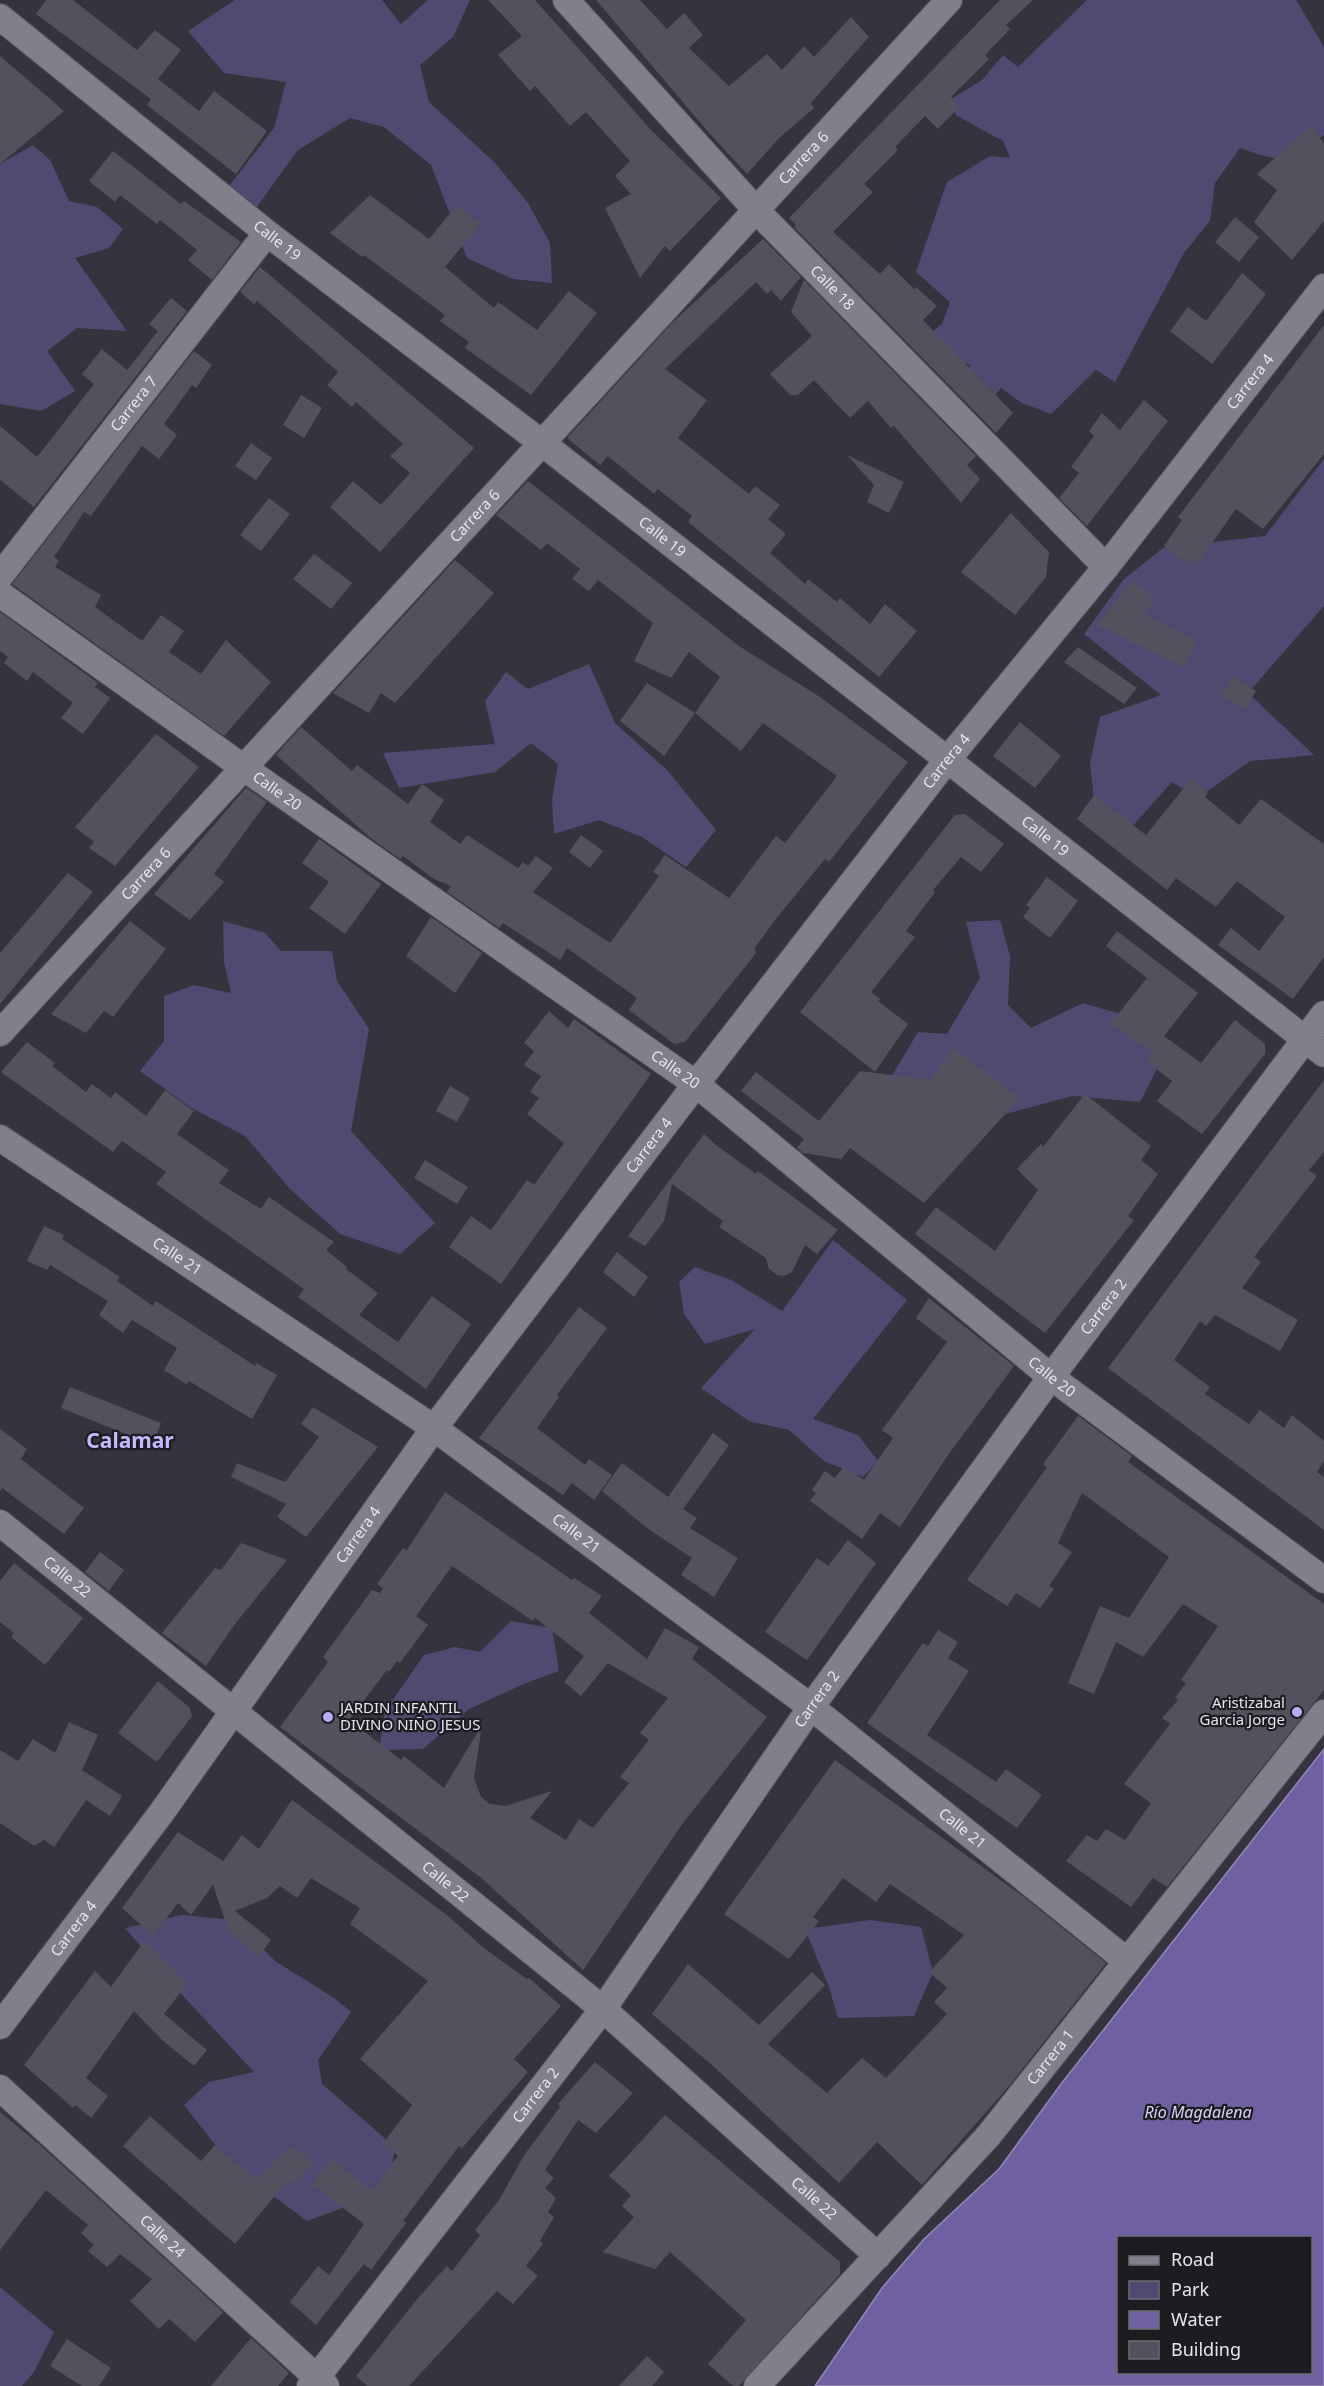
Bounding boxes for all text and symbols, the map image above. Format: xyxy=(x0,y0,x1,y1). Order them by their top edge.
street label: Carrera 6 xyxy=(774,127,832,188)
street label: Calle 19 xyxy=(250,215,306,265)
street label: Calle 18 xyxy=(806,260,859,314)
street label: Carrera 4 xyxy=(1221,349,1278,413)
street label: Carrera 7 xyxy=(105,371,161,435)
street label: Carrera 6 xyxy=(445,485,504,546)
street label: Calle 19 xyxy=(635,511,691,561)
street label: Carrera 4 xyxy=(918,729,974,792)
street label: Calle 20 xyxy=(249,766,306,814)
street label: Calle 19 xyxy=(1018,810,1074,860)
street label: Carrera 6 xyxy=(116,842,175,904)
street label: Calle 20 xyxy=(648,1045,704,1093)
street label: Carrera 4 xyxy=(621,1113,676,1177)
street label: Calle 21 xyxy=(149,1232,206,1279)
street label: Carrera 2 xyxy=(1075,1274,1131,1338)
street label: Calle 20 xyxy=(1024,1351,1080,1401)
district label: Calamar xyxy=(86,1426,174,1454)
street label: Carrera 4 xyxy=(330,1502,385,1567)
street label: Calle 21 xyxy=(549,1508,605,1557)
street label: Calle 22 xyxy=(40,1551,95,1601)
street label: Carrera 2 xyxy=(789,1666,843,1731)
place label: Aristizabal Garcia Jorge xyxy=(1199,1692,1285,1729)
place label: JARDIN INFANTIL DIVINO NIÑO JESUS xyxy=(338,1697,481,1734)
marker: Aristizabal Garcia Jorge xyxy=(1290,1705,1304,1719)
marker: JARDIN INFANTIL DIVINO NIÑO JESUS xyxy=(321,1710,335,1724)
street label: Calle 21 xyxy=(935,1803,991,1853)
street label: Calle 22 xyxy=(418,1856,474,1906)
street label: Carrera 4 xyxy=(45,1896,101,1960)
street label: Carrera 1 xyxy=(1022,2025,1078,2088)
street label: Carrera 2 xyxy=(507,2063,563,2127)
water label: Río Magdalena xyxy=(1144,2101,1252,2123)
street label: Calle 22 xyxy=(787,2172,842,2224)
street label: Calle 24 xyxy=(136,2210,190,2262)
legend xyxy=(1117,2236,1312,2374)
text: Road xyxy=(1171,2247,1214,2271)
text: Park xyxy=(1171,2277,1209,2301)
text: Water xyxy=(1171,2307,1222,2331)
text: Building xyxy=(1171,2337,1241,2361)

